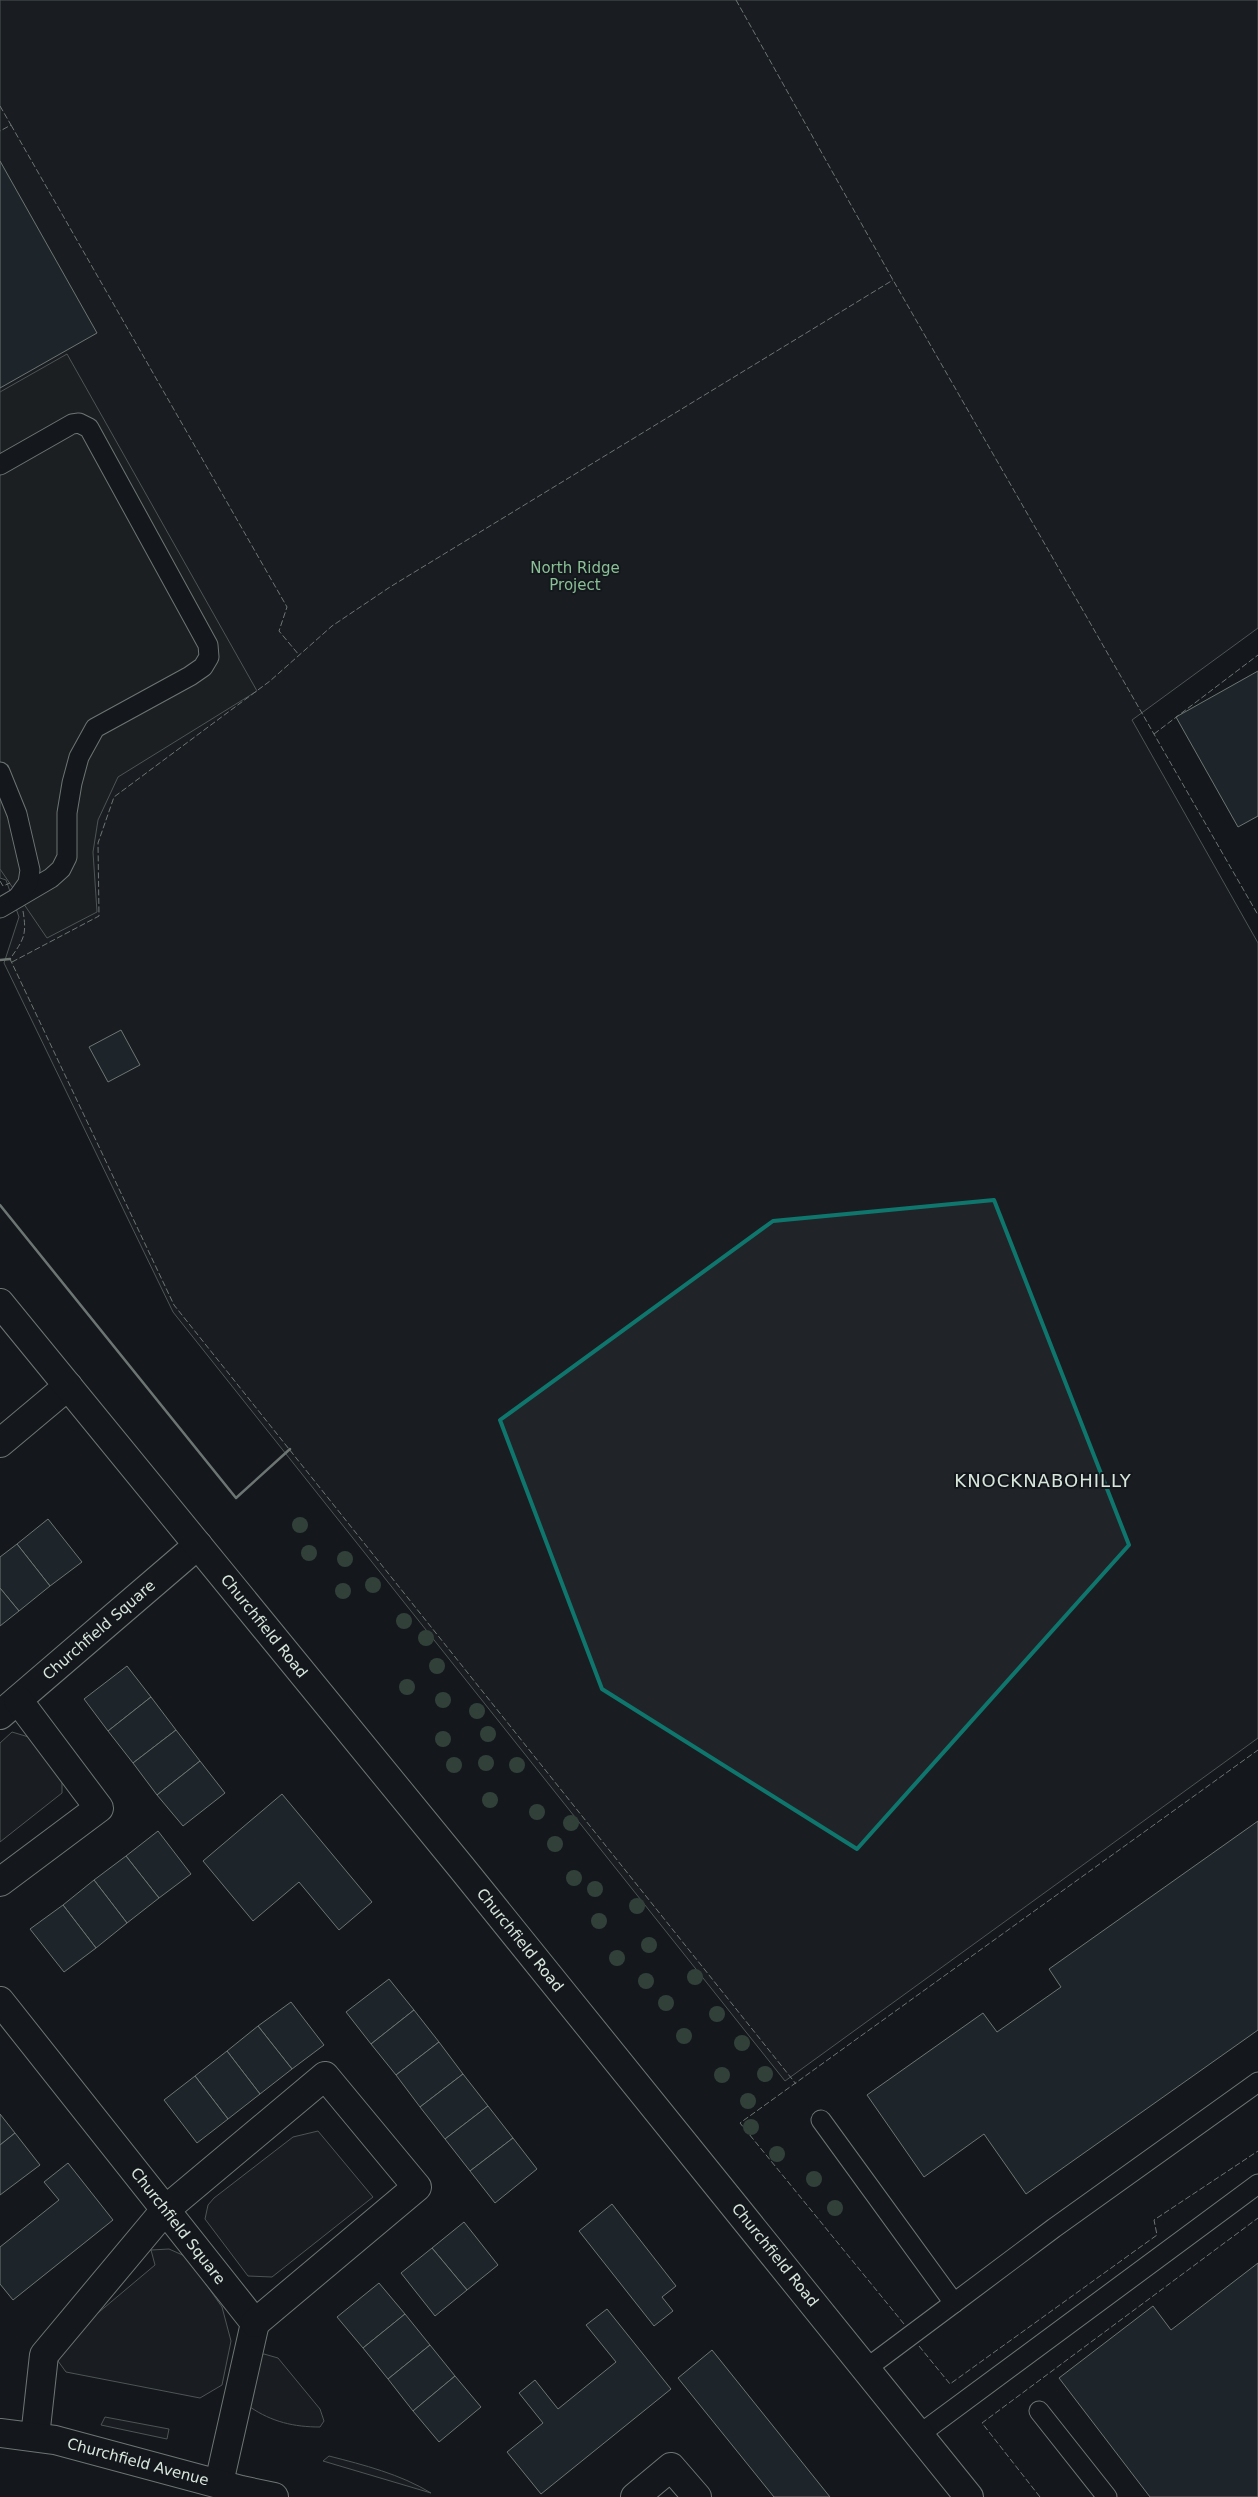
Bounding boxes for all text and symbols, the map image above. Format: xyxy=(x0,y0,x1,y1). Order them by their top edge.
park label: North Ridge Project xyxy=(530,559,620,594)
district label: KNOCKNABOHILLY xyxy=(954,1470,1132,1491)
street label: Churchfield Road xyxy=(217,1571,311,1681)
street label: Churchfield Square xyxy=(39,1576,159,1684)
street label: Churchfield Road xyxy=(473,1885,567,1995)
street label: Churchfield Square xyxy=(127,2164,229,2288)
street label: Churchfield Road xyxy=(728,2200,822,2310)
street label: Churchfield Avenue xyxy=(65,2434,211,2490)

